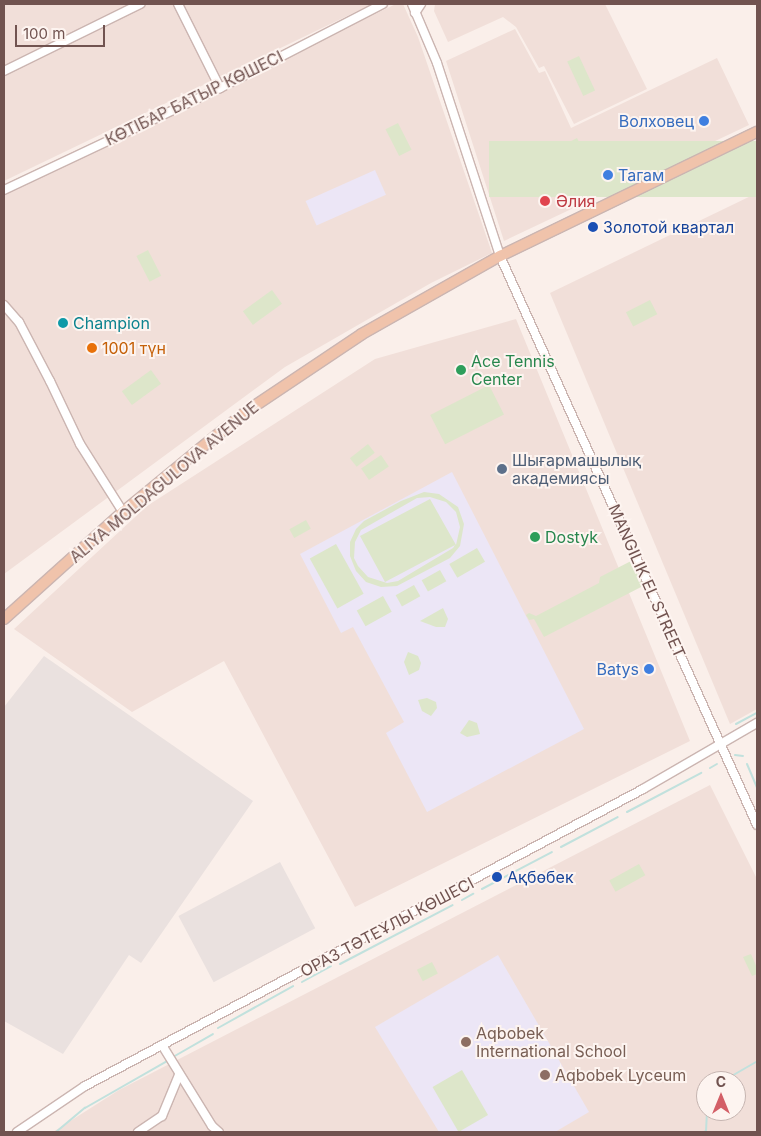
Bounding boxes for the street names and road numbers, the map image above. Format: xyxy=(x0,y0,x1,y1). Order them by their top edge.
street label: КӨТІБАР БАТЫР КӨШЕСІ xyxy=(102,47,286,149)
street label: ALIYA MOLDAGULOVA AVENUE xyxy=(66,397,262,567)
street label: MANGILIK EL STREET xyxy=(604,501,690,661)
street label: ОРАЗ ТӘТЕҰЛЫ КӨШЕСІ xyxy=(297,873,477,981)

